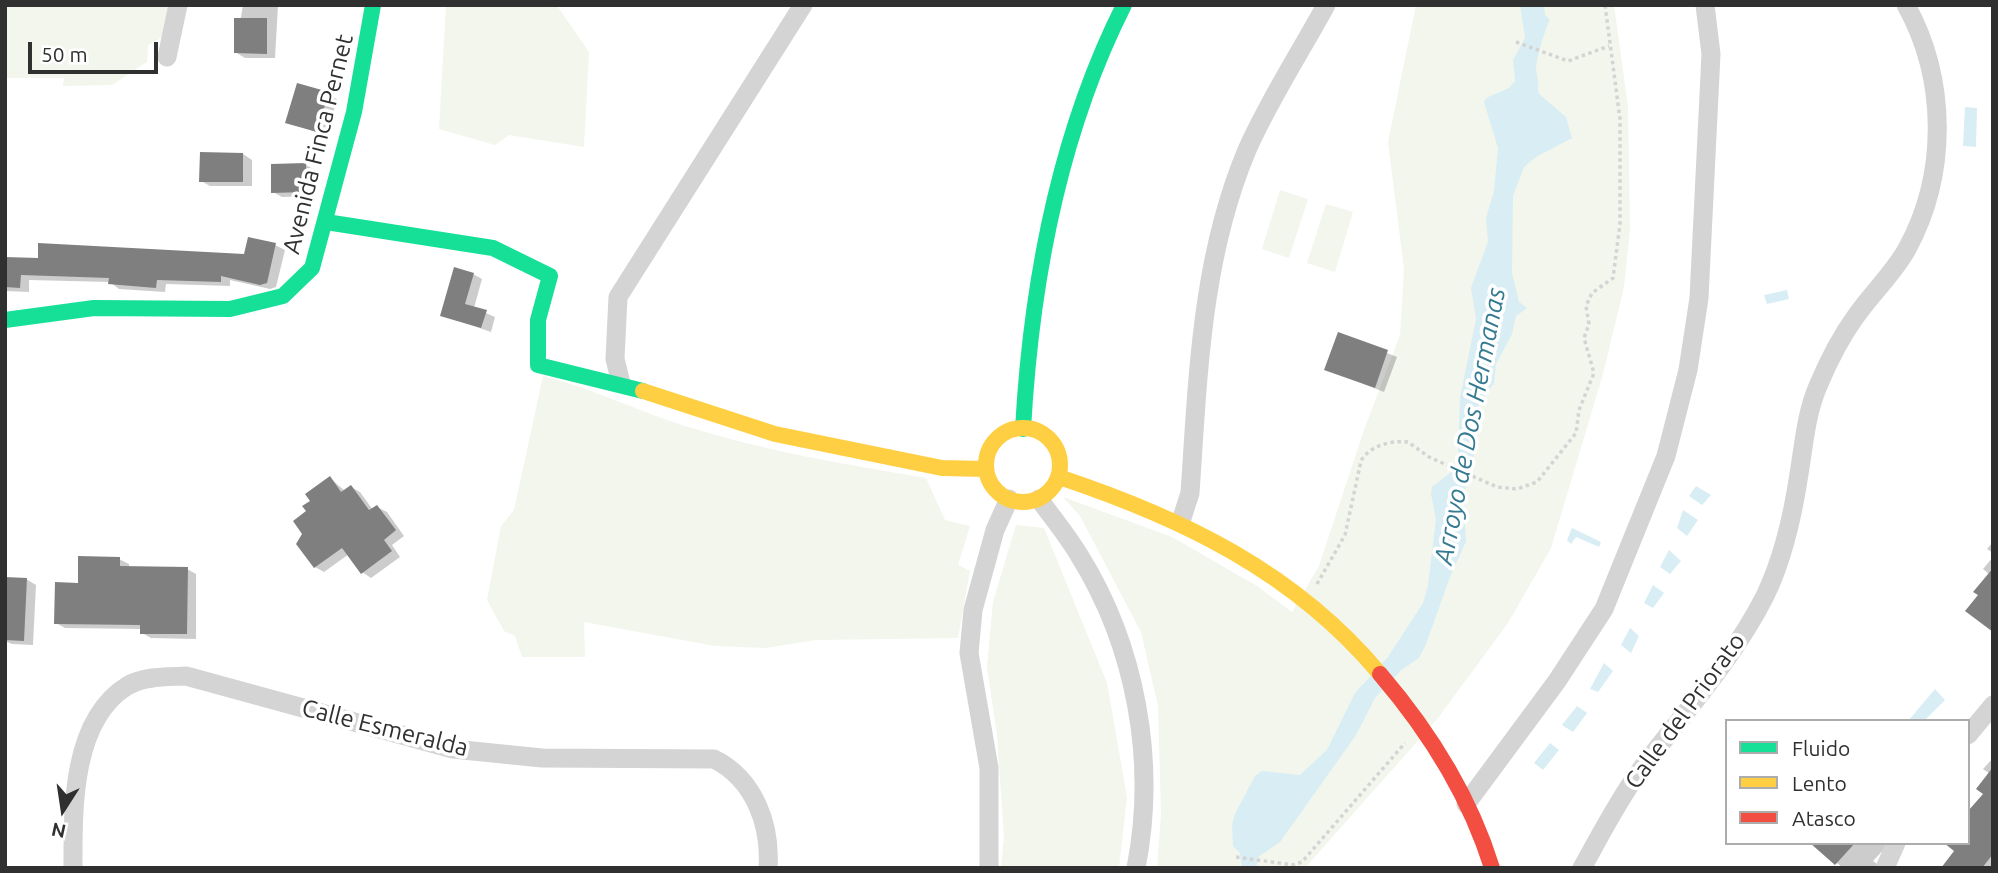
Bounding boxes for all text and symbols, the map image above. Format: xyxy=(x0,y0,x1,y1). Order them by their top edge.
scale bar xyxy=(32,28,161,72)
street label: Avenida Finca Pernet xyxy=(277,31,359,257)
text: 50 m xyxy=(41,42,88,66)
water label: Arroyo de Dos Hermanas xyxy=(1428,285,1512,567)
street label: Calle del Priorato xyxy=(1619,627,1751,795)
street label: Calle Esmeralda xyxy=(299,693,471,763)
legend xyxy=(1725,719,1970,845)
text: Fluido xyxy=(1792,736,1850,760)
text: Lento xyxy=(1792,771,1847,795)
north arrow xyxy=(28,775,98,845)
text: Atasco xyxy=(1792,806,1856,830)
text: N xyxy=(49,818,68,843)

